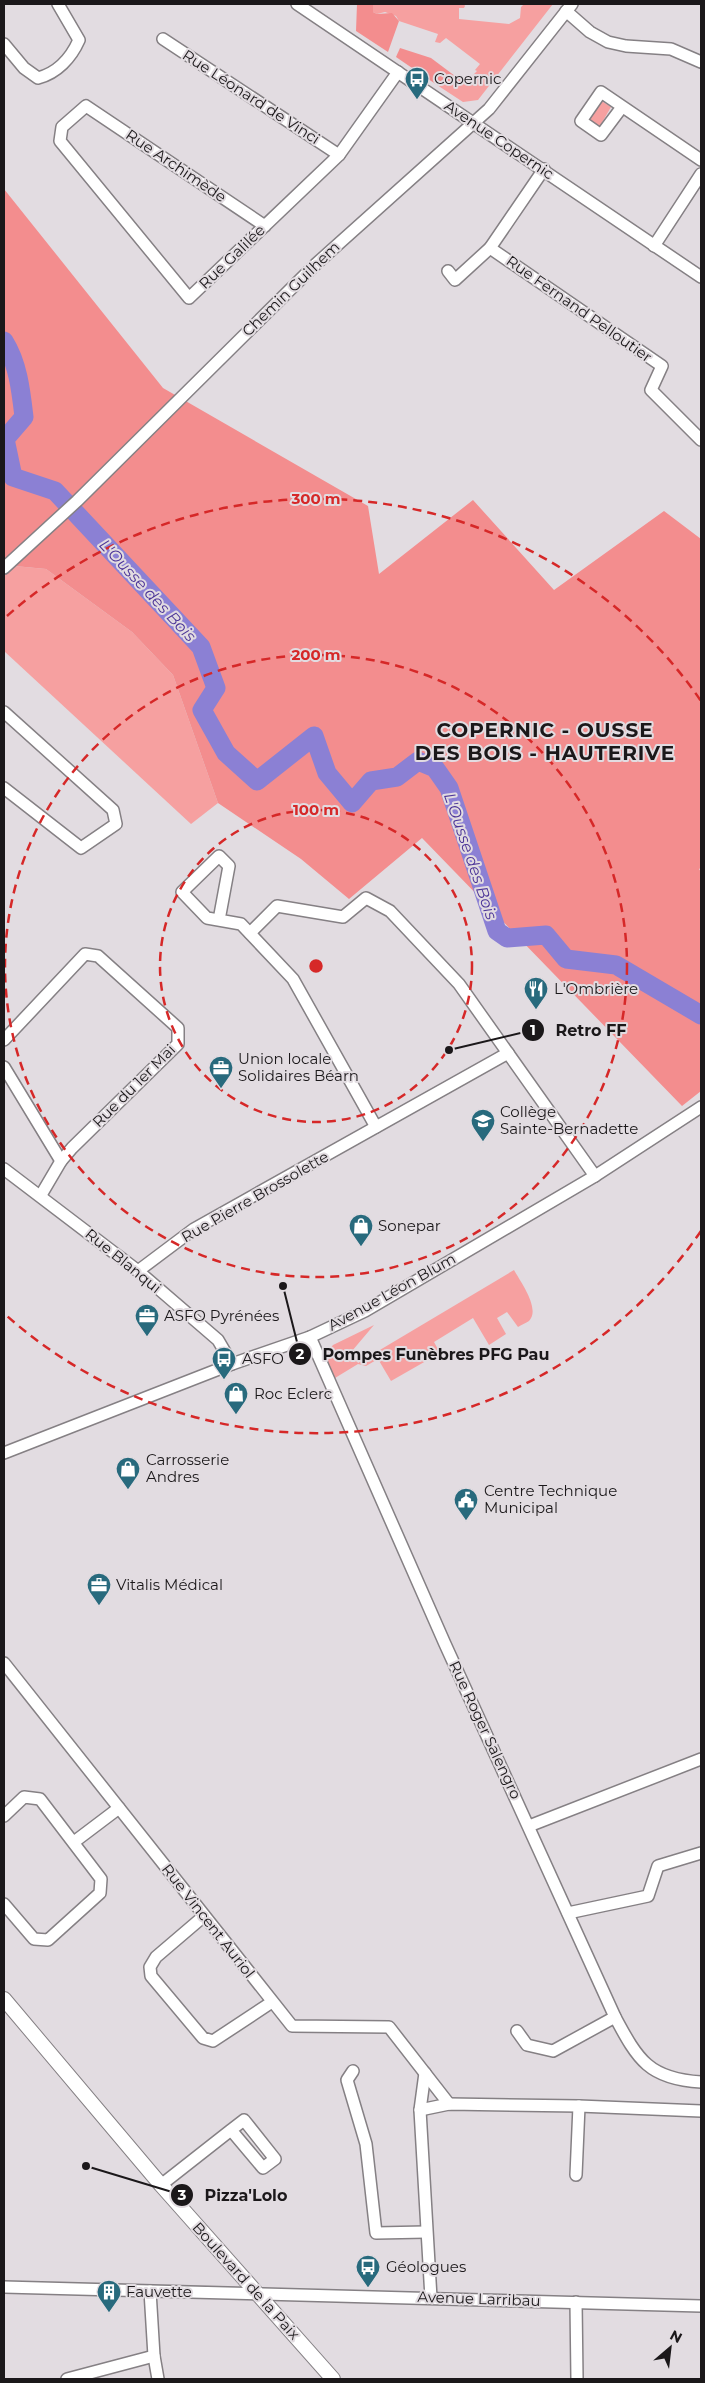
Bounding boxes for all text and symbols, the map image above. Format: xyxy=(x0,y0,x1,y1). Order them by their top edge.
street label: Rue Léonard de Vinci xyxy=(179,45,324,148)
bus stop icon: Copernic xyxy=(404,66,430,100)
place label: Copernic xyxy=(434,69,501,88)
street label: Avenue Copernic xyxy=(441,96,558,183)
street label: Rue Archimède xyxy=(122,125,230,206)
street label: Rue Galilée xyxy=(195,220,269,293)
street label: Chemin Guilhem xyxy=(238,237,344,340)
street label: Rue Fernand Pelloutier xyxy=(503,251,656,366)
text: 300 m xyxy=(290,489,341,508)
water label: L'Ousse des Bois xyxy=(95,535,200,646)
text: 200 m xyxy=(291,645,341,664)
district label: COPERNIC - OUSSE DES BOIS - HAUTERIVE xyxy=(415,718,675,765)
water label: L'Ousse des Bois xyxy=(440,790,501,922)
text: 100 m xyxy=(293,800,339,819)
centre of rings xyxy=(307,957,325,975)
restaurant icon: L'Ombrière xyxy=(523,976,549,1010)
place label: L'Ombrière xyxy=(554,979,638,998)
callout: Retro FF xyxy=(520,1015,636,1046)
text: 1 xyxy=(530,1020,536,1039)
text: Retro FF xyxy=(555,1021,627,1040)
street label: Rue du 1er Mai xyxy=(88,1040,179,1131)
place label: Union locale Solidaires Béarn xyxy=(238,1049,359,1085)
office icon: Union locale Solidaires Béarn xyxy=(208,1055,234,1089)
place label: Collège Sainte-Bernadette xyxy=(500,1102,638,1138)
school or university icon: Collège Sainte-Bernadette xyxy=(470,1108,496,1142)
street label: Rue Pierre Brossolette xyxy=(178,1147,332,1247)
shop icon: Sonepar xyxy=(348,1213,374,1247)
place label: Sonepar xyxy=(378,1216,441,1235)
street label: Rue Blanqui xyxy=(81,1224,165,1297)
street label: Avenue Léon Blum xyxy=(325,1249,459,1335)
office icon: ASFO Pyrénées xyxy=(134,1303,160,1337)
place label: ASFO Pyrénées xyxy=(164,1306,279,1325)
callout: Pompes Funèbres PFG Pau xyxy=(287,1339,559,1370)
text: 2 xyxy=(296,1344,305,1363)
text: Pompes Funèbres PFG Pau xyxy=(323,1345,549,1364)
bus stop icon: ASFO xyxy=(211,1346,237,1380)
place label: ASFO xyxy=(242,1349,284,1368)
shop icon: Roc Eclerc xyxy=(223,1381,249,1415)
place label: Roc Eclerc xyxy=(254,1384,332,1403)
place label: Carrosserie Andres xyxy=(146,1450,229,1486)
shop icon: Carrosserie Andres xyxy=(115,1456,141,1490)
place label: Centre Technique Municipal xyxy=(484,1481,617,1517)
public building icon: Centre Technique Municipal xyxy=(453,1487,479,1521)
office icon: Vitalis Médical xyxy=(86,1572,112,1606)
place label: Vitalis Médical xyxy=(116,1575,223,1594)
street label: Rue Roger Salengro xyxy=(445,1658,526,1802)
street label: Rue Vincent Auriol xyxy=(158,1860,259,1982)
callout: Pizza'Lolo xyxy=(169,2180,297,2211)
text: 3 xyxy=(177,2185,187,2204)
text: Pizza'Lolo xyxy=(205,2186,287,2205)
street label: Boulevard de la Paix xyxy=(189,2218,304,2343)
bus stop icon: Géologues xyxy=(355,2254,381,2288)
place label: Géologues xyxy=(386,2257,466,2276)
building icon: Fauvette xyxy=(96,2279,122,2313)
place label: Fauvette xyxy=(126,2282,192,2301)
street label: Avenue Larribau xyxy=(417,2287,541,2310)
north arrow xyxy=(645,2323,695,2373)
text: N xyxy=(667,2326,685,2347)

